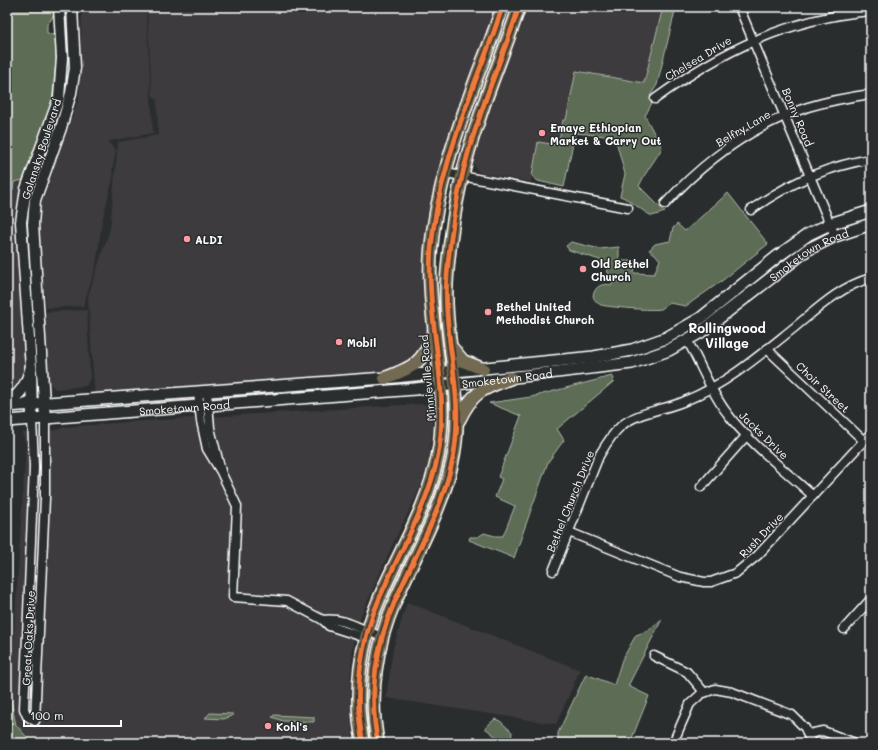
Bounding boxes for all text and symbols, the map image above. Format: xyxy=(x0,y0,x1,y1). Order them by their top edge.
street label: Chelsea Drive xyxy=(662,32,734,84)
street label: Bonny Road xyxy=(779,85,817,149)
street label: Golansky Boulevard xyxy=(18,97,64,201)
street label: Belfry Lane xyxy=(713,106,773,150)
place label: Emaye Ethiopian Market & Carry Out xyxy=(550,120,661,148)
marker: Emaye Ethiopian Market & Carry Out xyxy=(537,128,547,138)
street label: Smoketown Road xyxy=(766,225,850,284)
place label: ALDI xyxy=(195,232,223,247)
marker: ALDI xyxy=(182,234,192,244)
place label: Old Bethel Church xyxy=(591,256,649,284)
marker: Old Bethel Church xyxy=(578,264,588,274)
place label: Bethel United Methodist Church xyxy=(496,299,594,327)
marker: Bethel United Methodist Church xyxy=(483,307,493,317)
district label: Rollingwood Village xyxy=(688,319,766,351)
street label: Minnieville Road xyxy=(416,334,438,422)
place label: Mobil xyxy=(347,335,376,350)
marker: Mobil xyxy=(334,337,344,347)
street label: Choir Street xyxy=(793,358,853,416)
street label: Smoketown Road xyxy=(461,365,553,391)
street label: Smoketown Road xyxy=(138,396,231,418)
street label: Jacks Drive xyxy=(736,408,792,462)
street label: Bethel Church Drive xyxy=(543,448,597,554)
street label: Rush Drive xyxy=(736,509,786,561)
street label: Great Oaks Drive xyxy=(18,590,38,686)
scale bar xyxy=(24,702,121,728)
text: 100 m xyxy=(30,707,64,723)
place label: Kohl's xyxy=(276,719,308,734)
marker: Kohl's xyxy=(263,721,273,731)

